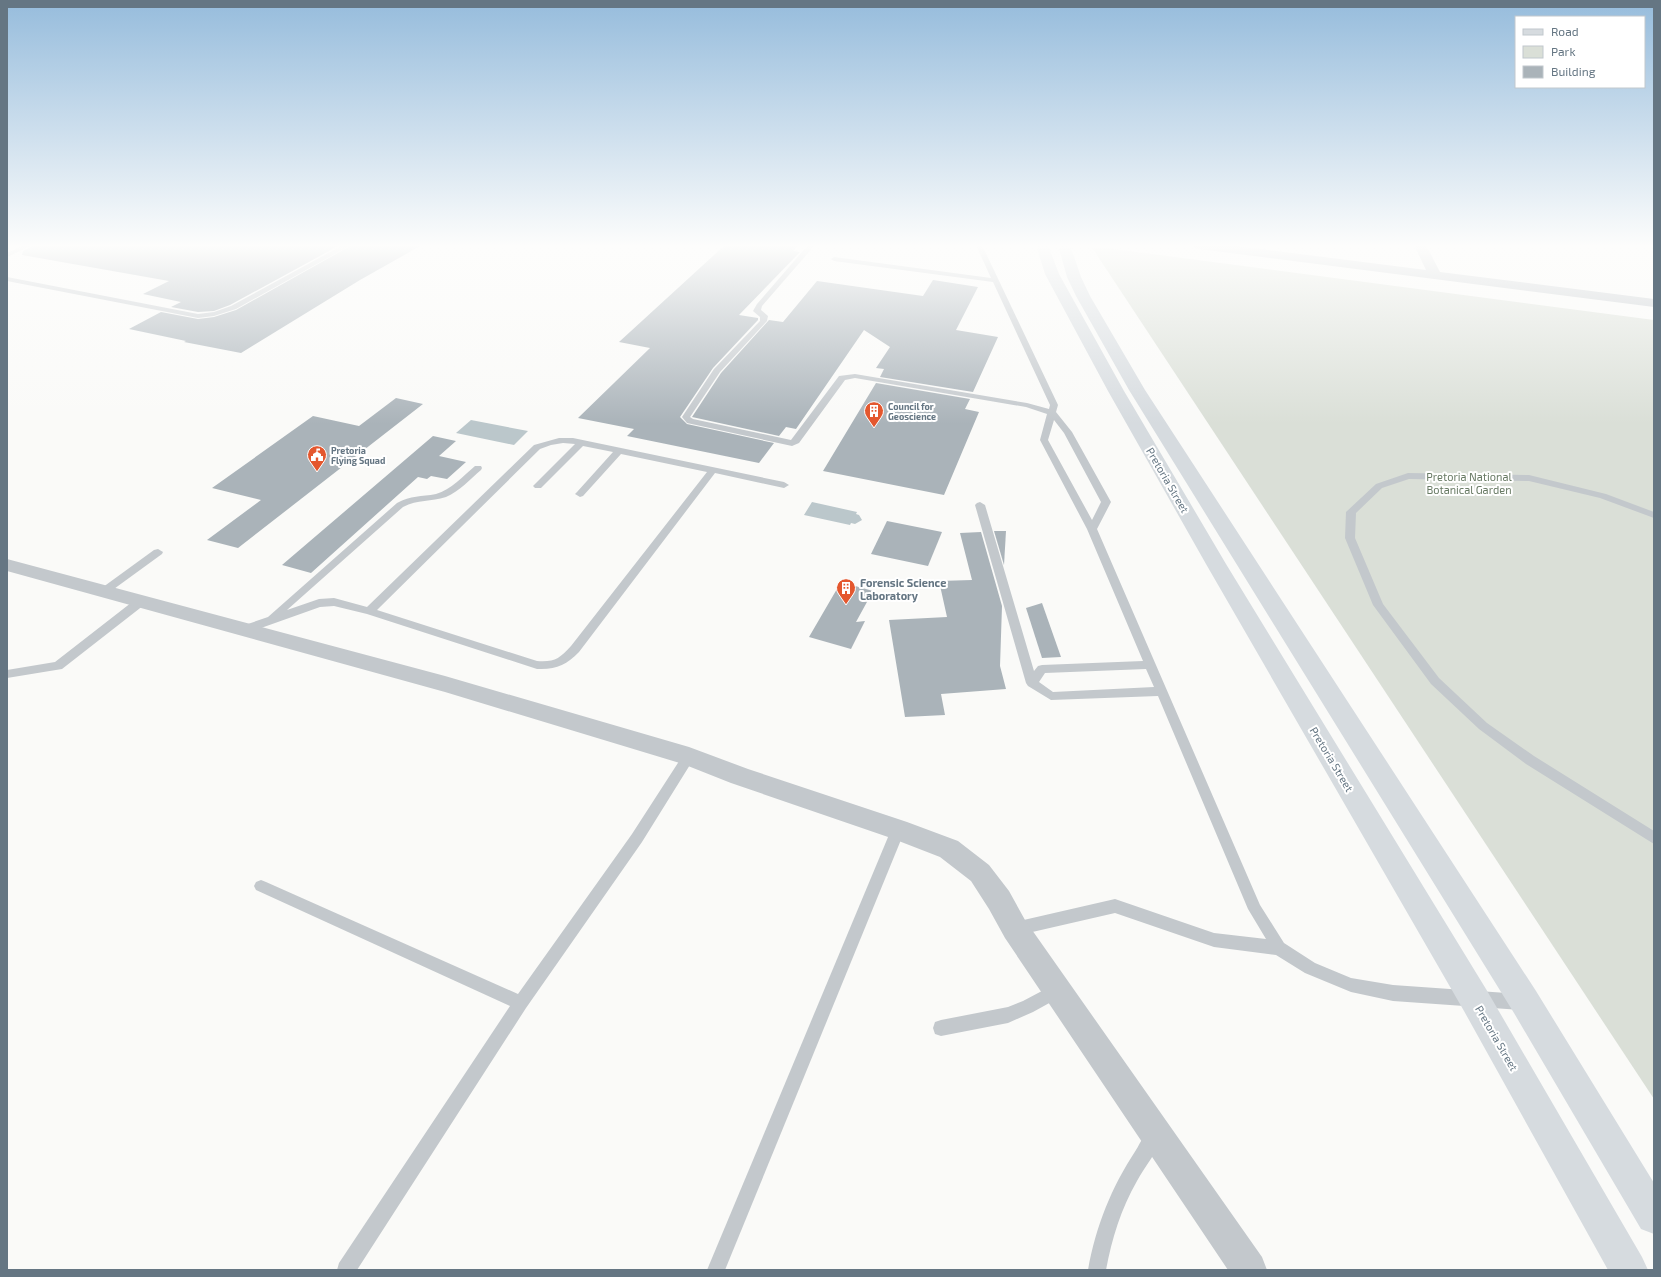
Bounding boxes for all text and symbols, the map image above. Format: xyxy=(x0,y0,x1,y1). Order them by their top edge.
legend xyxy=(1515,16,1645,88)
text: Road xyxy=(1551,24,1579,38)
text: Park xyxy=(1551,44,1576,58)
text: Building xyxy=(1551,64,1596,78)
building icon: Council for Geoscience xyxy=(863,400,885,428)
place label: Council for Geoscience xyxy=(888,401,936,422)
public building icon: Pretoria Flying Squad xyxy=(306,444,328,472)
place label: Pretoria Flying Squad xyxy=(331,445,385,467)
street label: Pretoria Street xyxy=(1144,445,1192,515)
park label: Pretoria National Botanical Garden xyxy=(1426,470,1512,496)
place label: Forensic Science Laboratory xyxy=(860,576,946,603)
building icon: Forensic Science Laboratory xyxy=(835,577,857,605)
street label: Pretoria Street xyxy=(1308,724,1356,794)
street label: Pretoria Street xyxy=(1473,1003,1521,1073)

